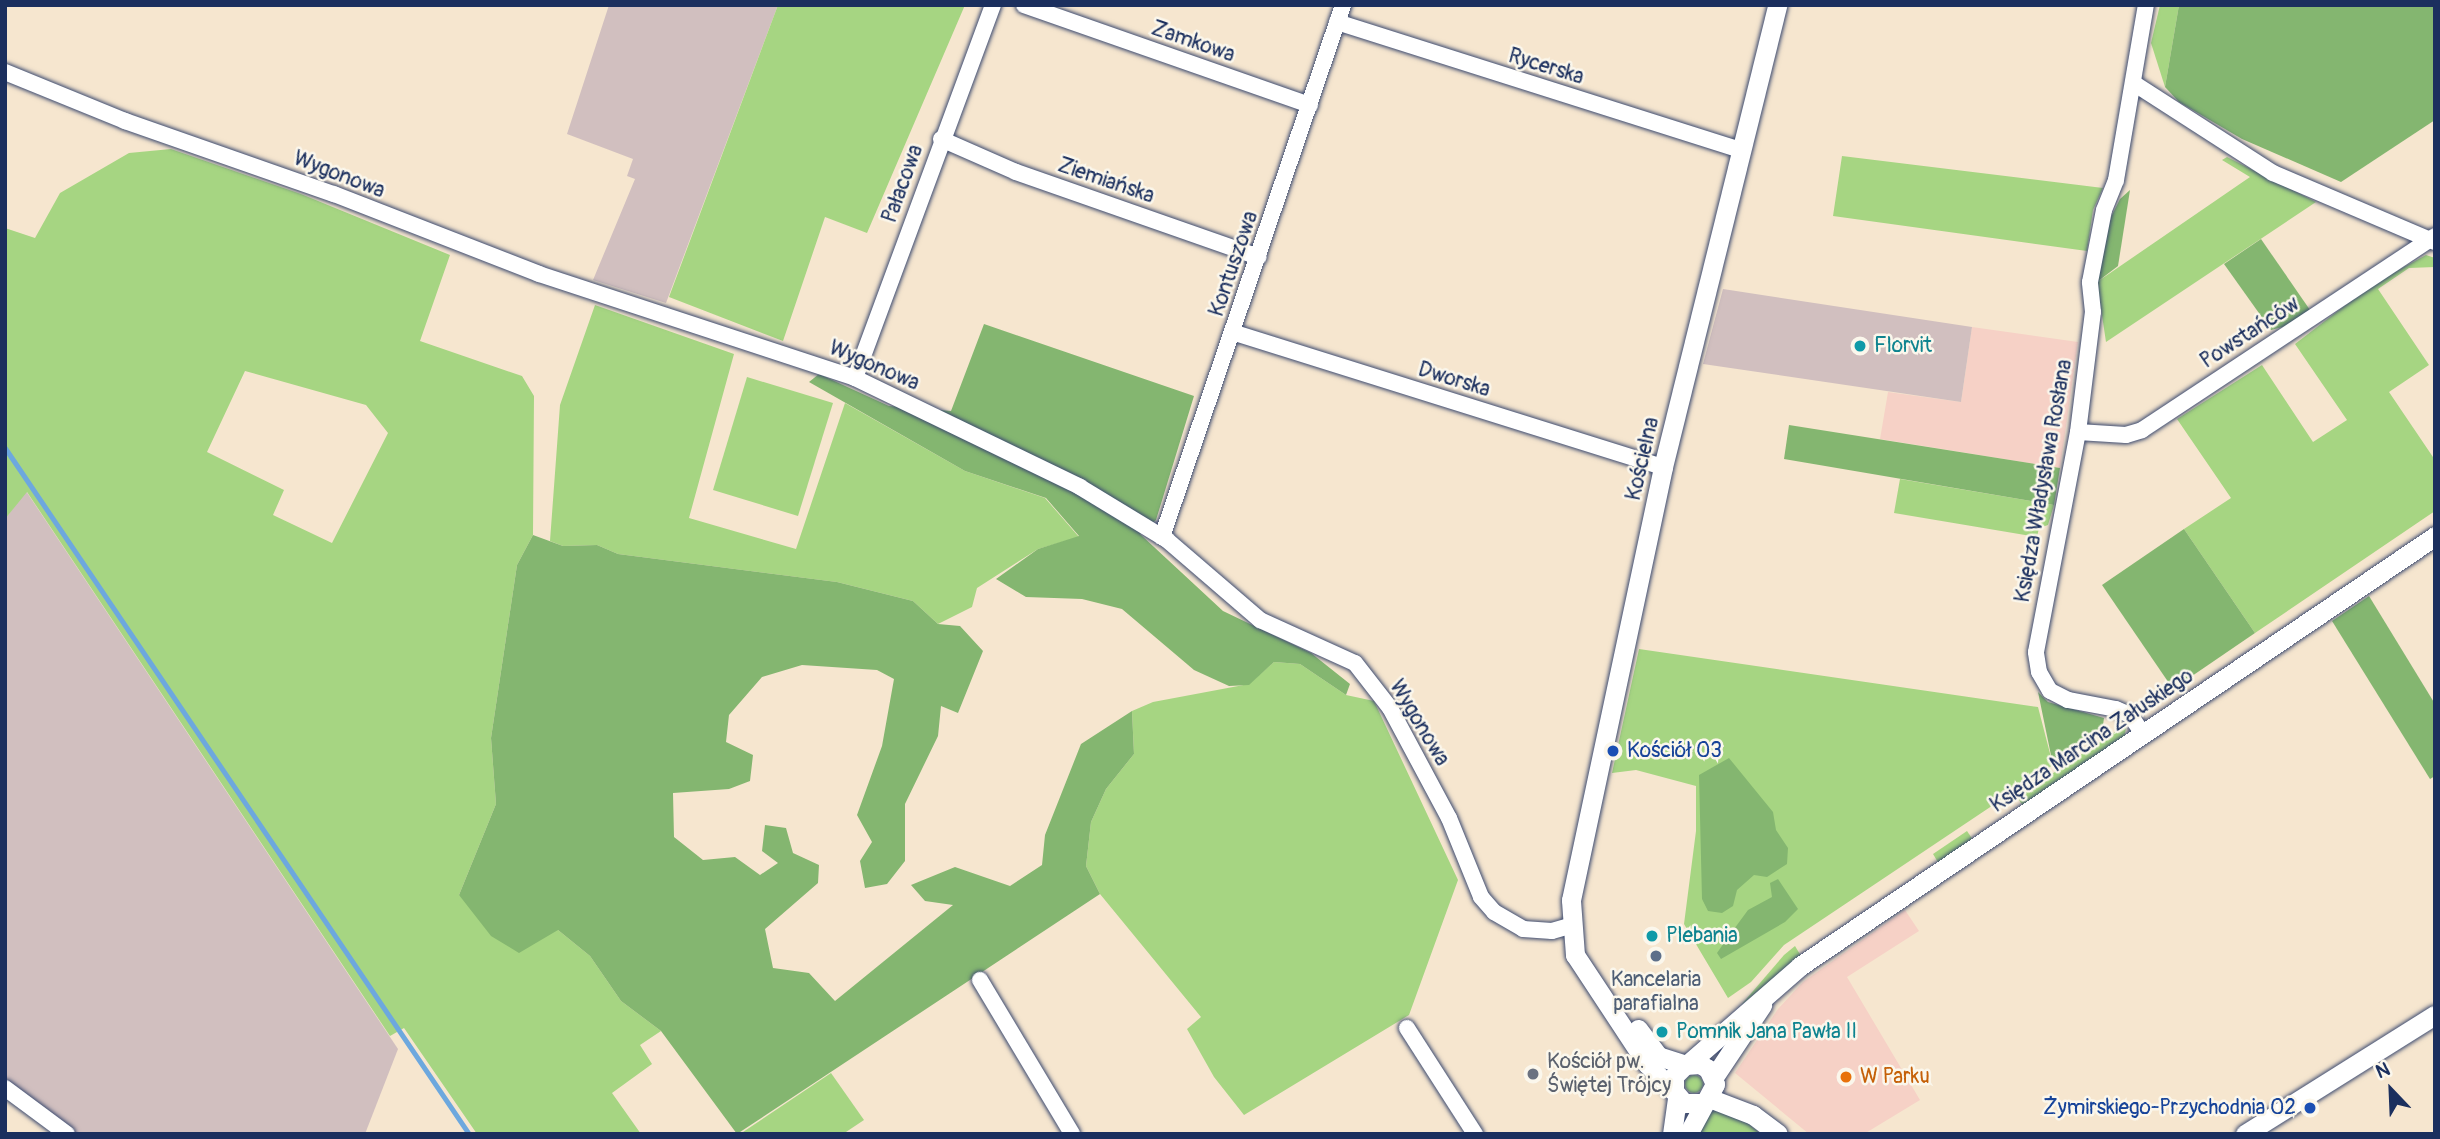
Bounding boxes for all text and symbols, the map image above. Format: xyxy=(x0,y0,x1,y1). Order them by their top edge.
street label: Zamkowa xyxy=(1148,16,1238,68)
street label: Rycerska xyxy=(1505,44,1587,90)
street label: Pałacowa xyxy=(877,142,929,226)
street label: Wygonowa xyxy=(290,146,388,204)
street label: Ziemiańska xyxy=(1054,153,1158,209)
street label: Kontuszowa xyxy=(1204,208,1264,320)
street label: Powstańców xyxy=(2196,292,2304,374)
place label: Florvit xyxy=(1874,333,1932,359)
street label: Wygonowa xyxy=(825,336,923,396)
marker: Florvit xyxy=(1852,338,1868,354)
street label: Dworska xyxy=(1415,357,1493,403)
street label: Księdza Władysława Rosłana xyxy=(2010,358,2078,604)
street label: Kościelna xyxy=(1621,415,1665,503)
street label: Księdza Marcina Załuskiego xyxy=(1986,664,2198,818)
street label: Wygonowa xyxy=(1384,675,1454,771)
place label: Kościół 03 xyxy=(1627,738,1722,764)
marker: Kościół 03 xyxy=(1605,743,1621,759)
place label: Plebania xyxy=(1666,923,1738,949)
marker: Plebania xyxy=(1644,928,1660,944)
marker: Kancelaria parafialna xyxy=(1648,948,1664,964)
place label: Kancelaria parafialna xyxy=(1611,967,1701,1017)
place label: Pomnik Jana Pawła II xyxy=(1676,1019,1857,1045)
marker: Pomnik Jana Pawła II xyxy=(1654,1024,1670,1040)
place label: Kościół pw. Świętej Trójcy xyxy=(1547,1049,1671,1099)
north arrow xyxy=(2356,1055,2426,1125)
text: N xyxy=(2372,1057,2393,1084)
place label: W Parku xyxy=(1860,1064,1930,1090)
marker: Kościół pw. Świętej Trójcy xyxy=(1525,1066,1541,1082)
marker: W Parku xyxy=(1838,1069,1854,1085)
place label: Żymirskiego-Przychodnia 02 xyxy=(2043,1095,2296,1121)
marker: Żymirskiego-Przychodnia 02 xyxy=(2302,1100,2318,1116)

